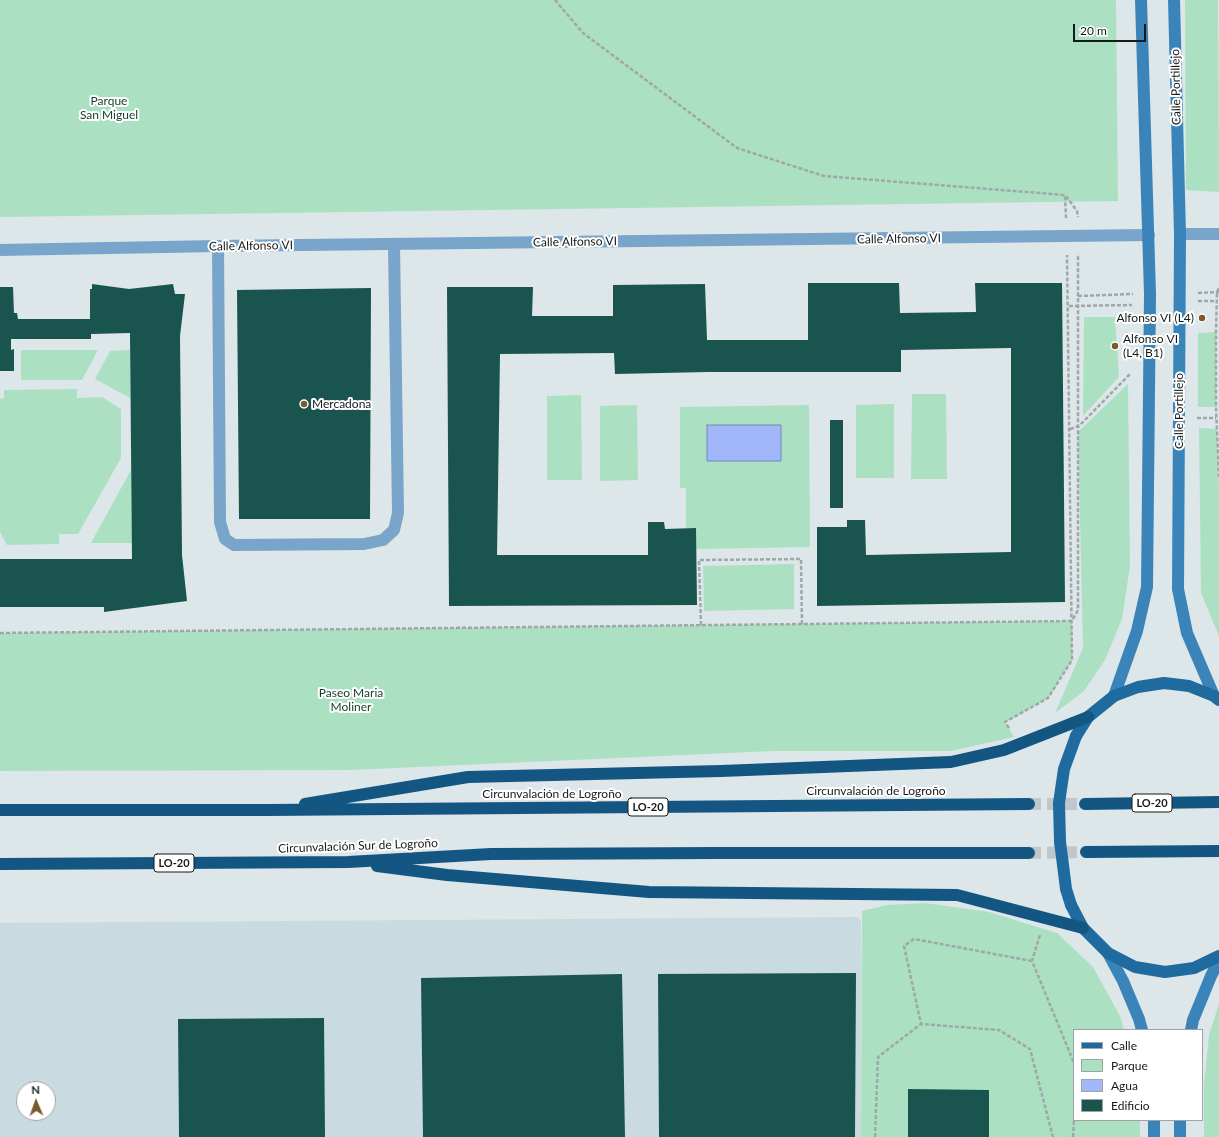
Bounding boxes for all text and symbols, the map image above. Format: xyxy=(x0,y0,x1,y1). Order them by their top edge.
scale bar xyxy=(1075,16,1148,42)
text: 20 m xyxy=(1080,23,1107,38)
street label: Calle Portillejo xyxy=(1168,49,1184,125)
park label: Parque San Miguel xyxy=(80,94,138,122)
street label: Calle Alfonso VI xyxy=(857,231,941,247)
street label: Calle Alfonso VI xyxy=(533,234,617,250)
street label: Calle Alfonso VI xyxy=(209,238,293,254)
place label: Alfonso VI (L4) xyxy=(1116,311,1194,325)
marker: Alfonso VI (L4) xyxy=(1197,313,1207,323)
place label: Alfonso VI (L4, B1) xyxy=(1123,332,1178,360)
marker: Alfonso VI (L4, B1) xyxy=(1110,341,1120,351)
street label: Calle Portillejo xyxy=(1172,373,1186,449)
place label: Mercadona xyxy=(312,397,371,411)
marker: Mercadona xyxy=(299,399,309,409)
park label: Paseo Maria Moliner xyxy=(319,686,383,714)
street label: Circunvalación de Logroño xyxy=(806,784,946,798)
street label: Circunvalación de Logroño xyxy=(482,787,622,801)
road number: LO-20 xyxy=(1132,794,1172,812)
road number: LO-20 xyxy=(628,798,668,816)
street label: Circunvalación Sur de Logroño xyxy=(278,836,438,856)
road number: LO-20 xyxy=(154,854,194,872)
legend xyxy=(1073,1029,1203,1121)
text: Calle xyxy=(1111,1038,1137,1053)
text: Parque xyxy=(1111,1058,1148,1073)
text: Agua xyxy=(1111,1078,1138,1093)
north arrow xyxy=(16,1081,56,1121)
text: N xyxy=(31,1083,40,1096)
text: Edificio xyxy=(1111,1098,1150,1113)

